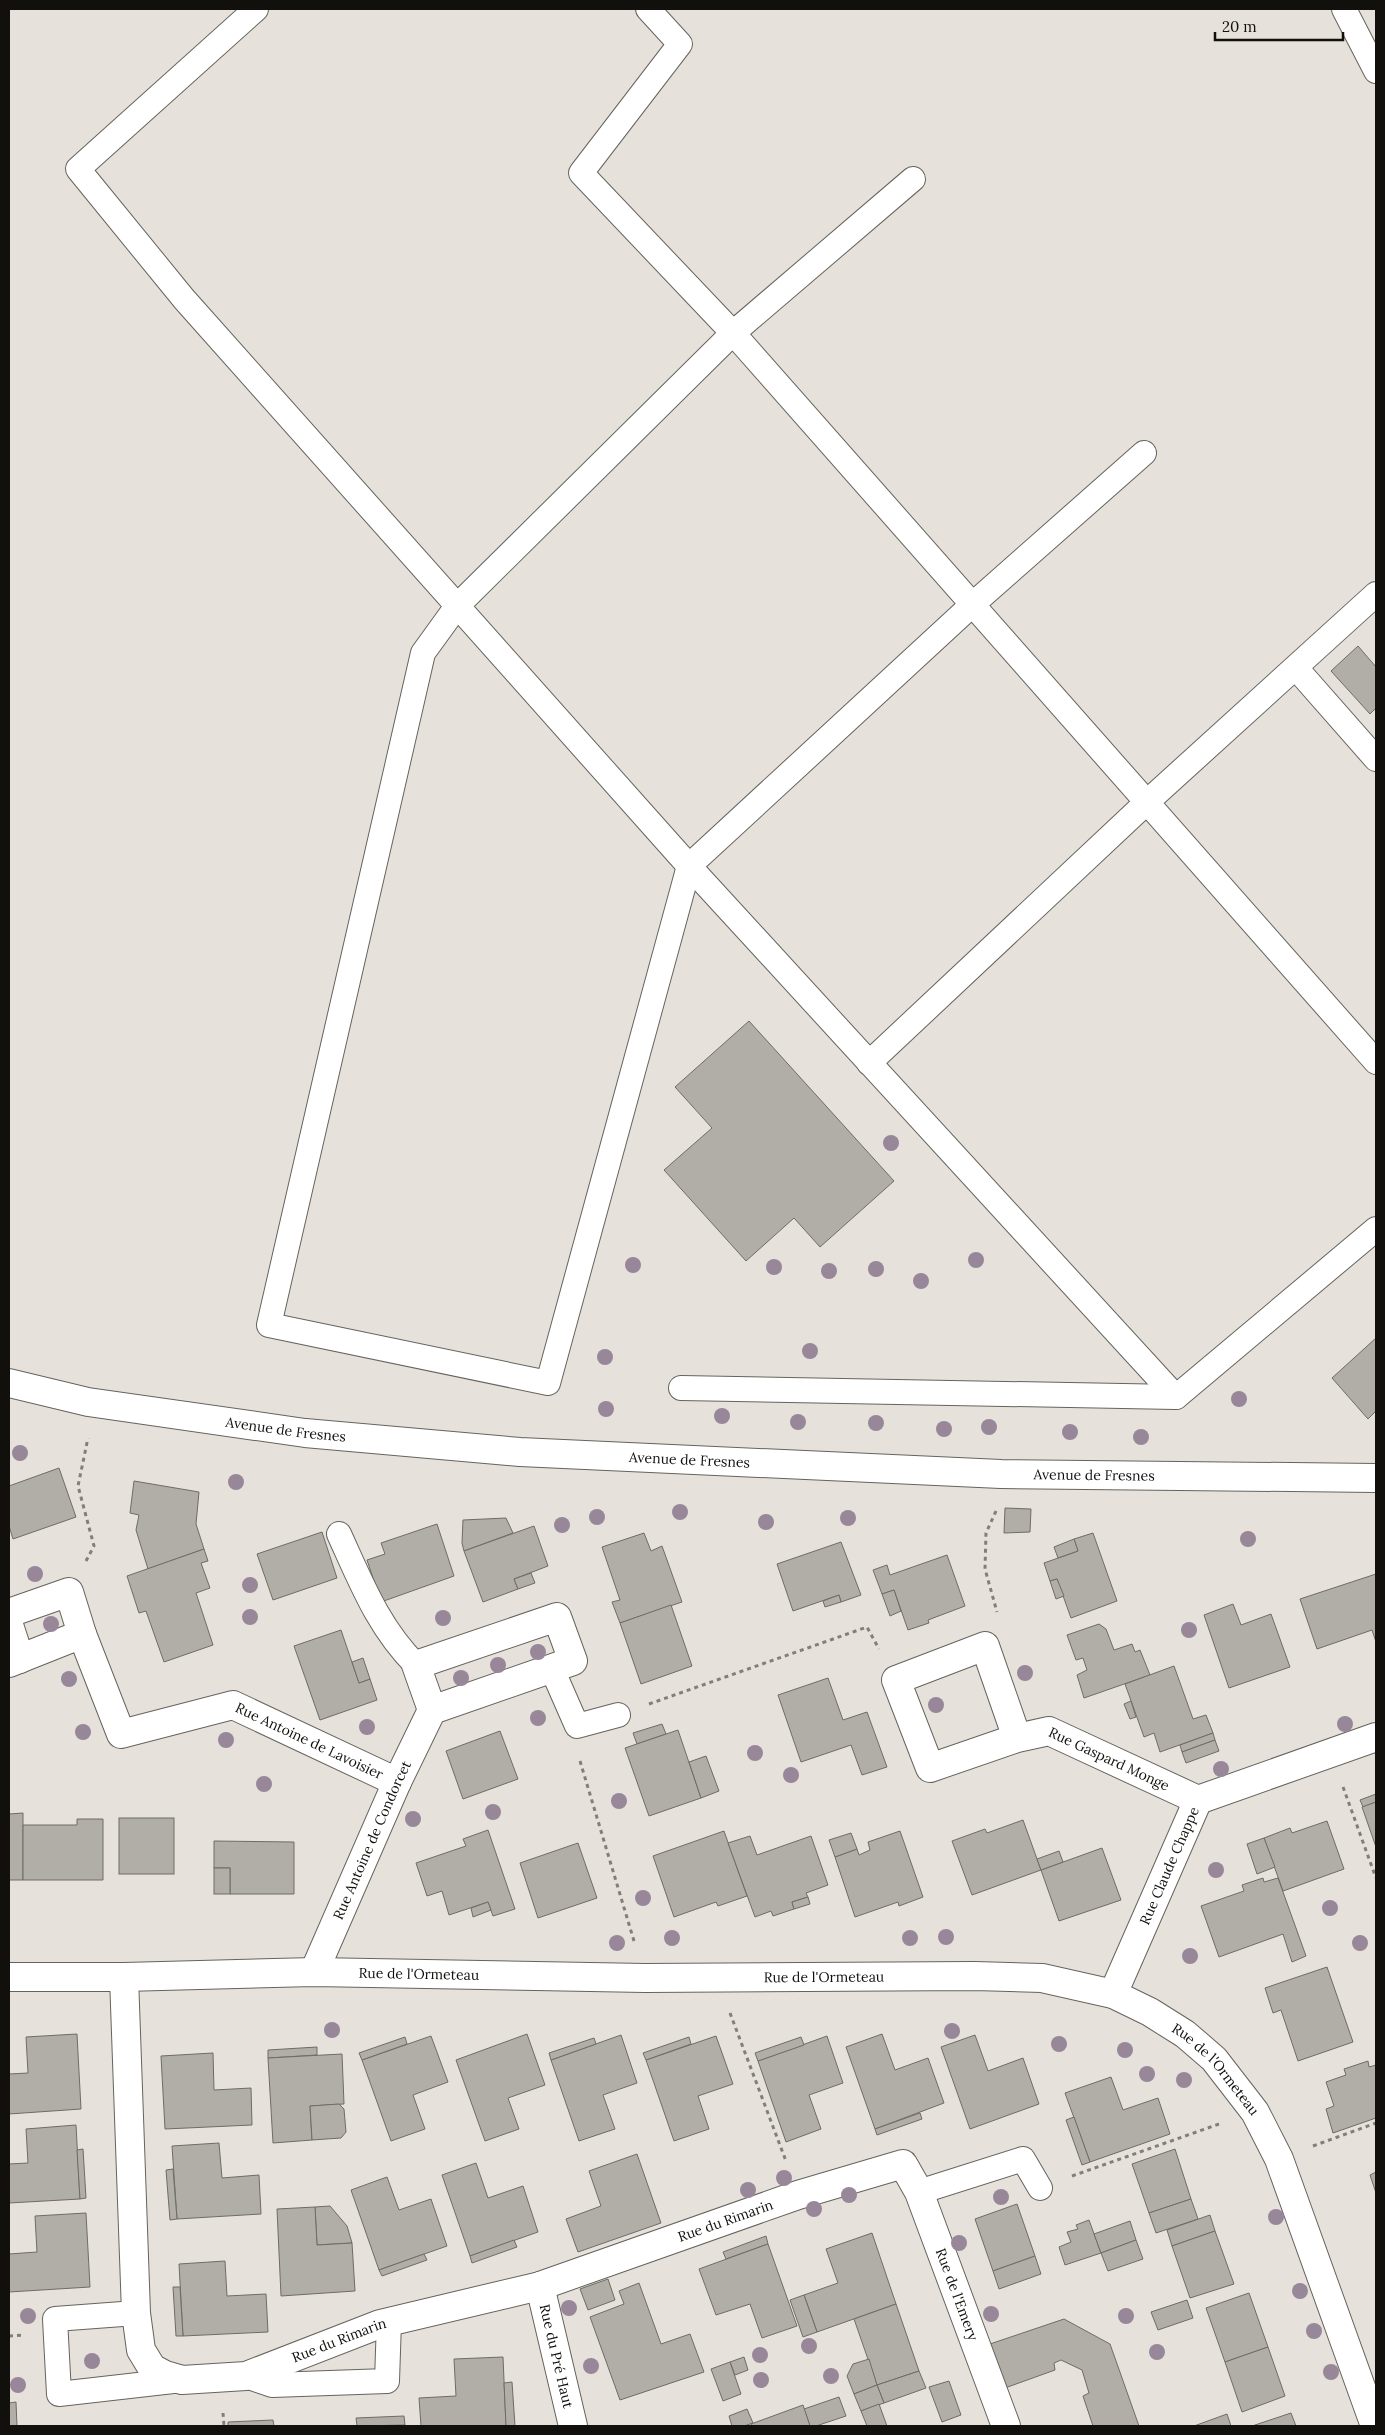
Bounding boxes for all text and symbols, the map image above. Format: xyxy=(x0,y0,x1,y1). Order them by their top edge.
scale bar xyxy=(1215,10,1342,42)
text: 20 m xyxy=(1222,17,1257,36)
street label: Avenue de Fresnes xyxy=(224,1413,347,1446)
street label: Avenue de Fresnes xyxy=(628,1448,750,1472)
street label: Avenue de Fresnes xyxy=(1033,1465,1155,1485)
street label: Rue Antoine de Lavoisier xyxy=(233,1698,386,1783)
street label: Rue Gaspard Monge xyxy=(1046,1723,1173,1795)
street label: Rue Antoine de Condorcet xyxy=(329,1757,415,1922)
street label: Rue Claude Chappe xyxy=(1135,1804,1203,1928)
street label: Rue de l'Ormeteau xyxy=(358,1964,479,1984)
street label: Rue de l'Ormeteau xyxy=(764,1968,884,1986)
street label: Rue de l'Ormeteau xyxy=(1169,2019,1263,2119)
street label: Rue du Rimarin xyxy=(675,2195,776,2246)
street label: Rue de l'Emery xyxy=(932,2246,983,2344)
street label: Rue du Pré Haut xyxy=(536,2302,578,2410)
street label: Rue du Rimarin xyxy=(289,2314,388,2366)

